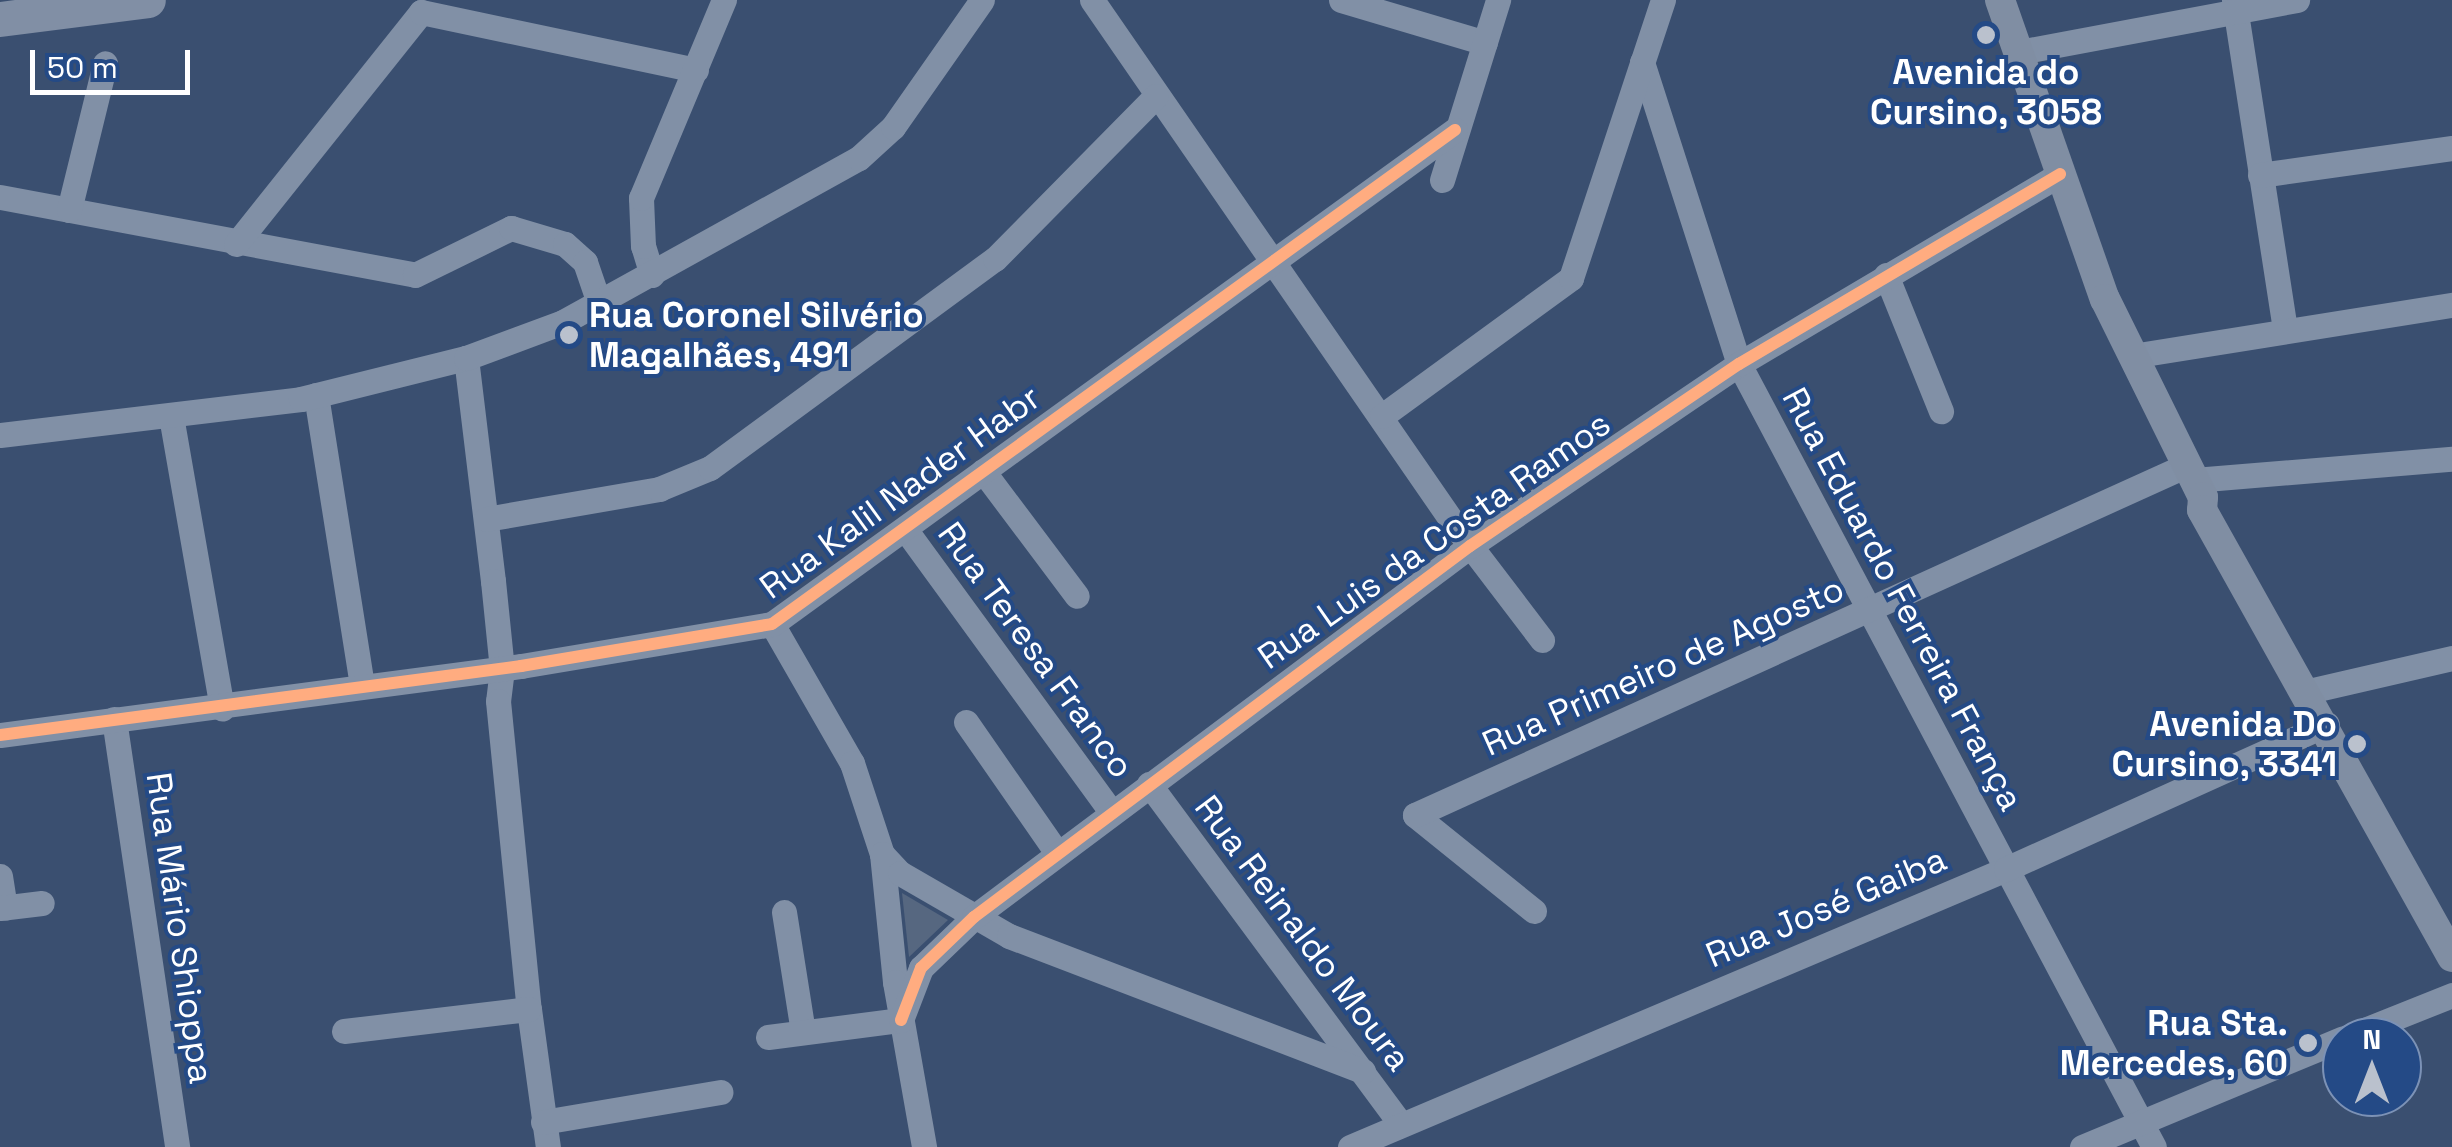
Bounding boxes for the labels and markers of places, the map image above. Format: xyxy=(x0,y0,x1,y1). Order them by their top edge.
marker: Avenida do Cursino, 3058 xyxy=(1975,24,1997,46)
place label: Avenida do Cursino, 3058 xyxy=(1869,51,2103,133)
place label: Rua Coronel Silvério Magalhães, 491 xyxy=(589,294,924,376)
marker: Rua Coronel Silvério Magalhães, 491 xyxy=(558,324,580,346)
place label: Avenida Do Cursino, 3341 xyxy=(2111,703,2337,785)
marker: Avenida Do Cursino, 3341 xyxy=(2346,733,2368,755)
place label: Rua Sta. Mercedes, 60 xyxy=(2059,1002,2288,1084)
marker: Rua Sta. Mercedes, 60 xyxy=(2297,1032,2319,1054)

